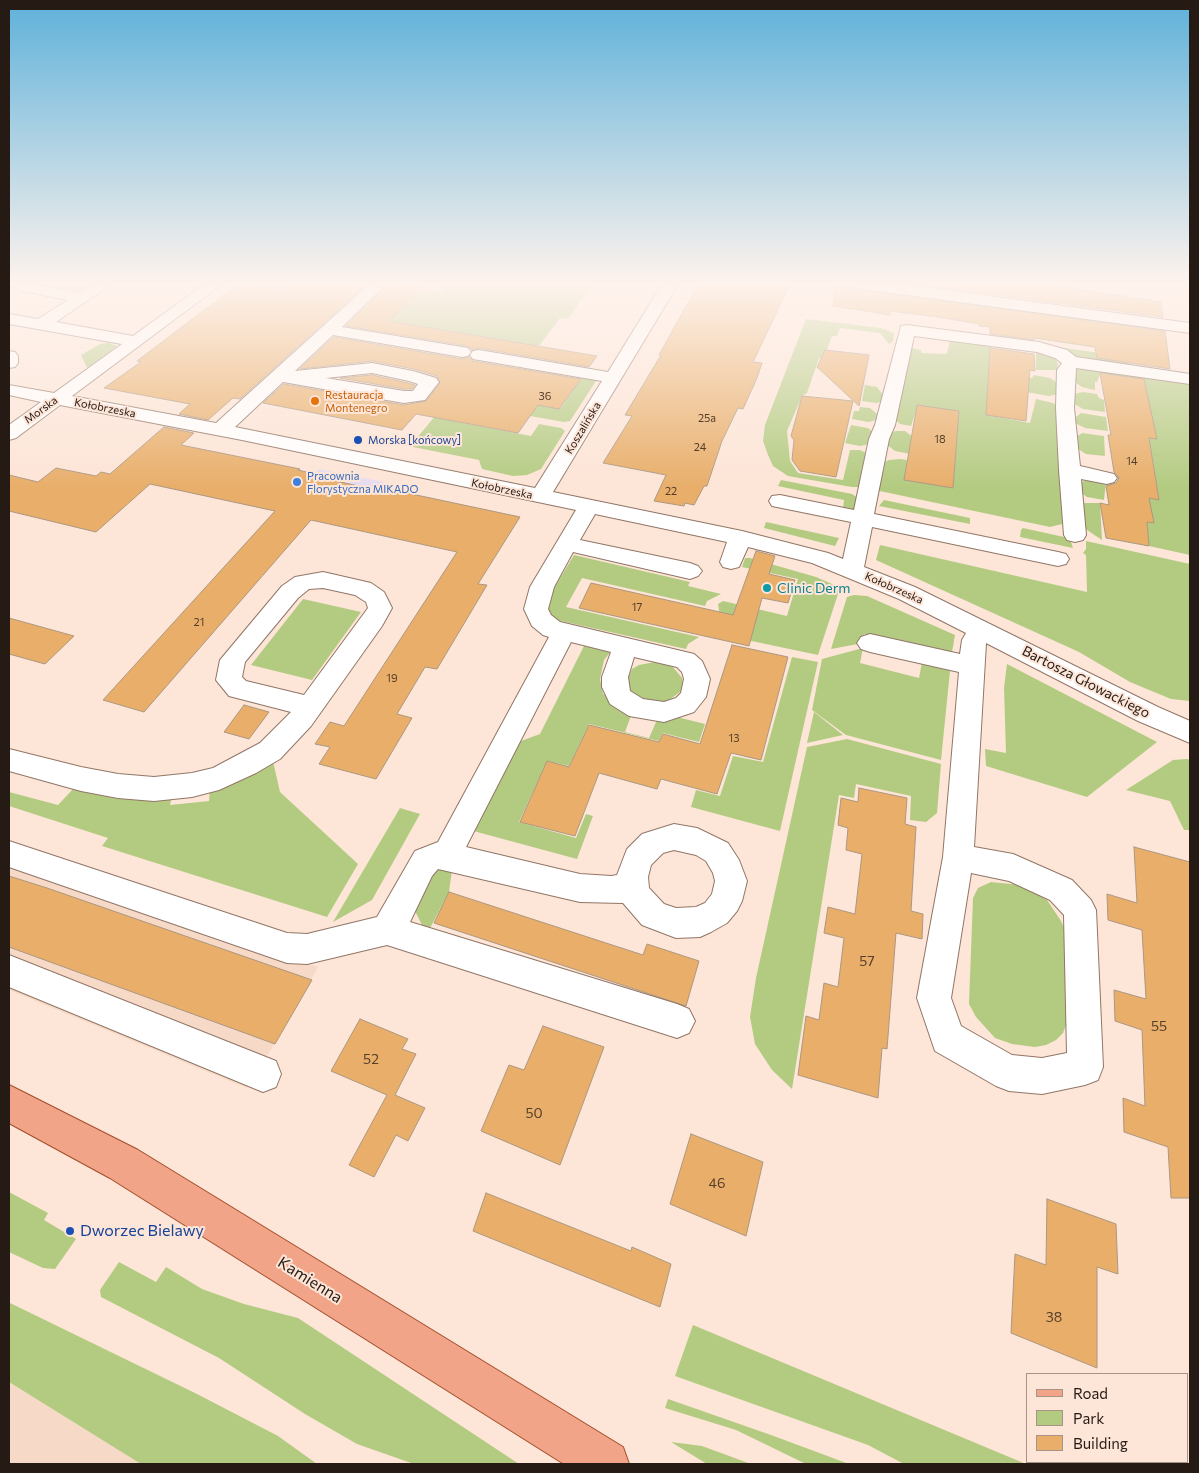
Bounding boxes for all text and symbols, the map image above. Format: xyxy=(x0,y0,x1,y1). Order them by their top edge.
place label: Restauracja Montenegro xyxy=(325,388,387,414)
house number: 36 xyxy=(539,389,551,403)
street label: Morska xyxy=(22,393,60,427)
marker: Restauracja Montenegro xyxy=(309,395,321,407)
street label: Kołobrzeska xyxy=(73,396,137,420)
street label: Koszalińska xyxy=(562,400,604,456)
house number: 25a xyxy=(698,411,716,425)
house number: 18 xyxy=(934,432,946,446)
place label: Morska [końcowy] xyxy=(368,433,461,447)
marker: Morska [końcowy] xyxy=(352,434,364,446)
house number: 24 xyxy=(694,440,706,454)
house number: 14 xyxy=(1126,454,1138,468)
place label: Pracownia Florystyczna MIKADO xyxy=(307,469,418,495)
marker: Pracownia Florystyczna MIKADO xyxy=(291,476,303,488)
street label: Kołobrzeska xyxy=(470,476,534,502)
house number: 22 xyxy=(665,484,677,498)
street label: Kołobrzeska xyxy=(863,569,925,607)
place label: Clinic Derm xyxy=(777,580,850,596)
marker: Clinic Derm xyxy=(761,582,773,594)
house number: 17 xyxy=(632,600,642,614)
house number: 21 xyxy=(194,615,204,629)
street label: Bartosza Głowackiego xyxy=(1019,642,1153,722)
house number: 19 xyxy=(386,671,398,685)
house number: 13 xyxy=(729,731,739,745)
house number: 57 xyxy=(859,953,875,969)
house number: 55 xyxy=(1151,1018,1167,1034)
house number: 52 xyxy=(363,1051,379,1067)
house number: 50 xyxy=(525,1105,543,1121)
house number: 46 xyxy=(709,1175,725,1191)
place label: Dworzec Bielawy xyxy=(80,1221,204,1241)
marker: Dworzec Bielawy xyxy=(64,1225,76,1237)
street label: Kamienna xyxy=(274,1253,346,1307)
house number: 38 xyxy=(1046,1309,1062,1325)
legend xyxy=(1026,1373,1189,1463)
text: Road xyxy=(1073,1384,1108,1402)
text: Park xyxy=(1073,1409,1104,1427)
text: Building xyxy=(1073,1434,1128,1452)

